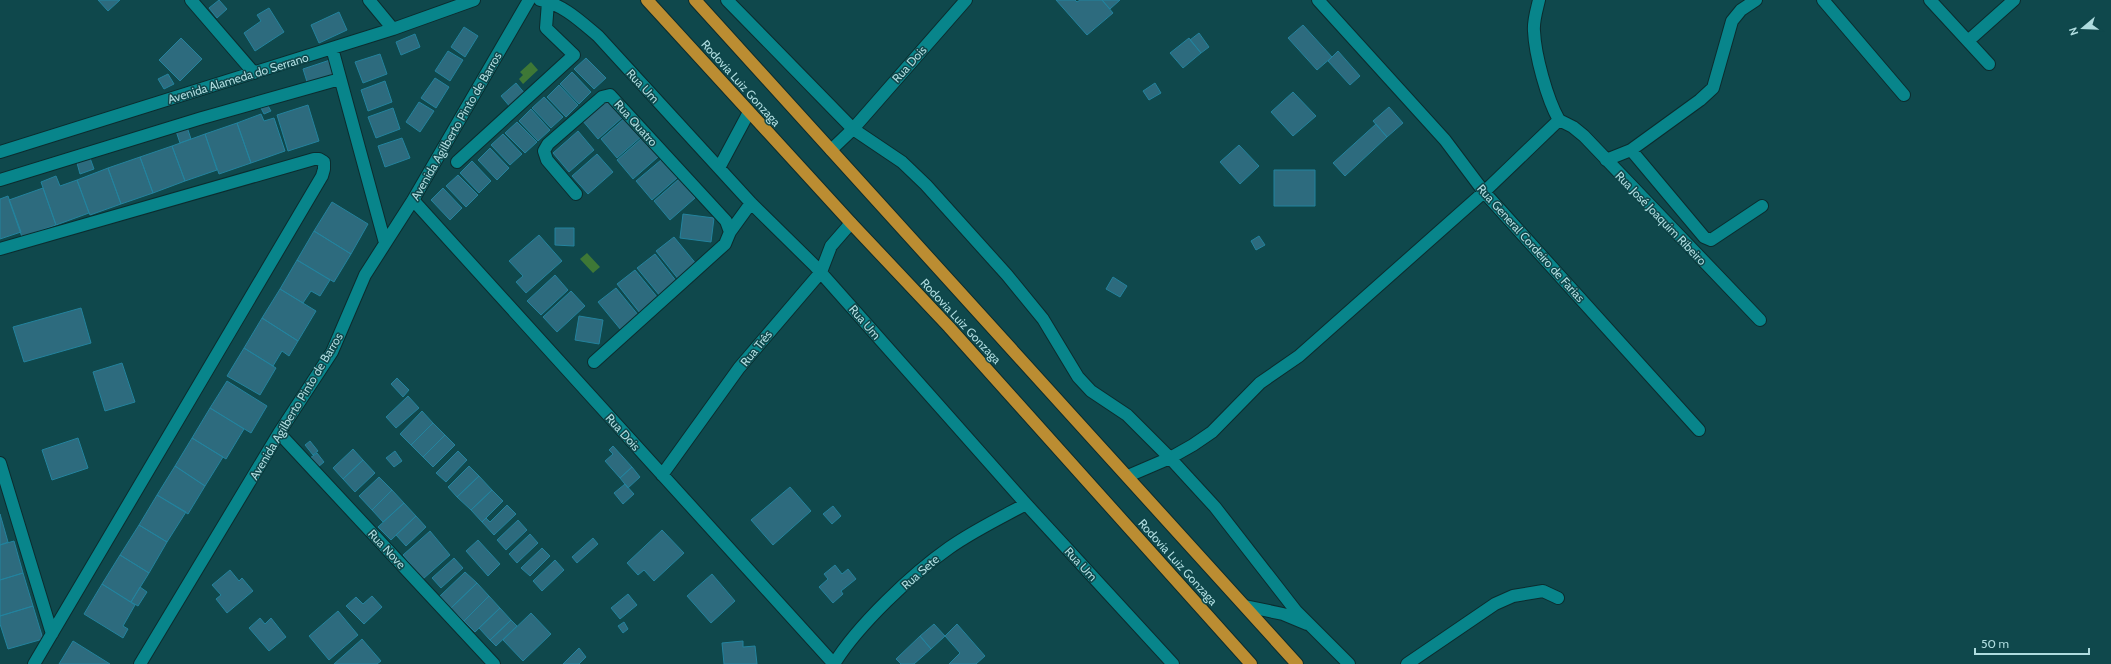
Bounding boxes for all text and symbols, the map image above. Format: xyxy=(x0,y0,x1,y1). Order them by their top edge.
north arrow xyxy=(2063,8,2103,48)
text: N xyxy=(2066,25,2081,37)
street label: Rodovia Luiz Gonzaga xyxy=(698,37,784,130)
street label: Rua Dois xyxy=(889,42,930,86)
street label: Avenida Alameda do Serrano xyxy=(166,49,311,107)
street label: Avenida Agilberto Pinto de Barros xyxy=(407,49,505,203)
street label: Rua Um xyxy=(624,66,662,106)
street label: Rua Quatro xyxy=(611,97,661,150)
street label: Rua José Joaquim Ribeiro xyxy=(1612,168,1710,268)
street label: Rua General Cordeiro de Farias xyxy=(1474,181,1588,305)
street label: Rodovia Luiz Gonzaga xyxy=(918,275,1005,367)
street label: Rua Um xyxy=(846,302,884,342)
street label: Rua Três xyxy=(737,327,775,369)
street label: Avenida Agilberto Pinto de Barros xyxy=(246,330,346,482)
street label: Rua Dois xyxy=(603,410,644,454)
street label: Rodovia Luiz Gonzaga xyxy=(1135,516,1221,609)
street label: Rua Nove xyxy=(365,526,409,572)
street label: Rua Um xyxy=(1062,544,1100,584)
street label: Rua Sete xyxy=(898,552,942,592)
scale bar xyxy=(1975,630,2089,656)
text: 50 m xyxy=(1981,636,2009,651)

